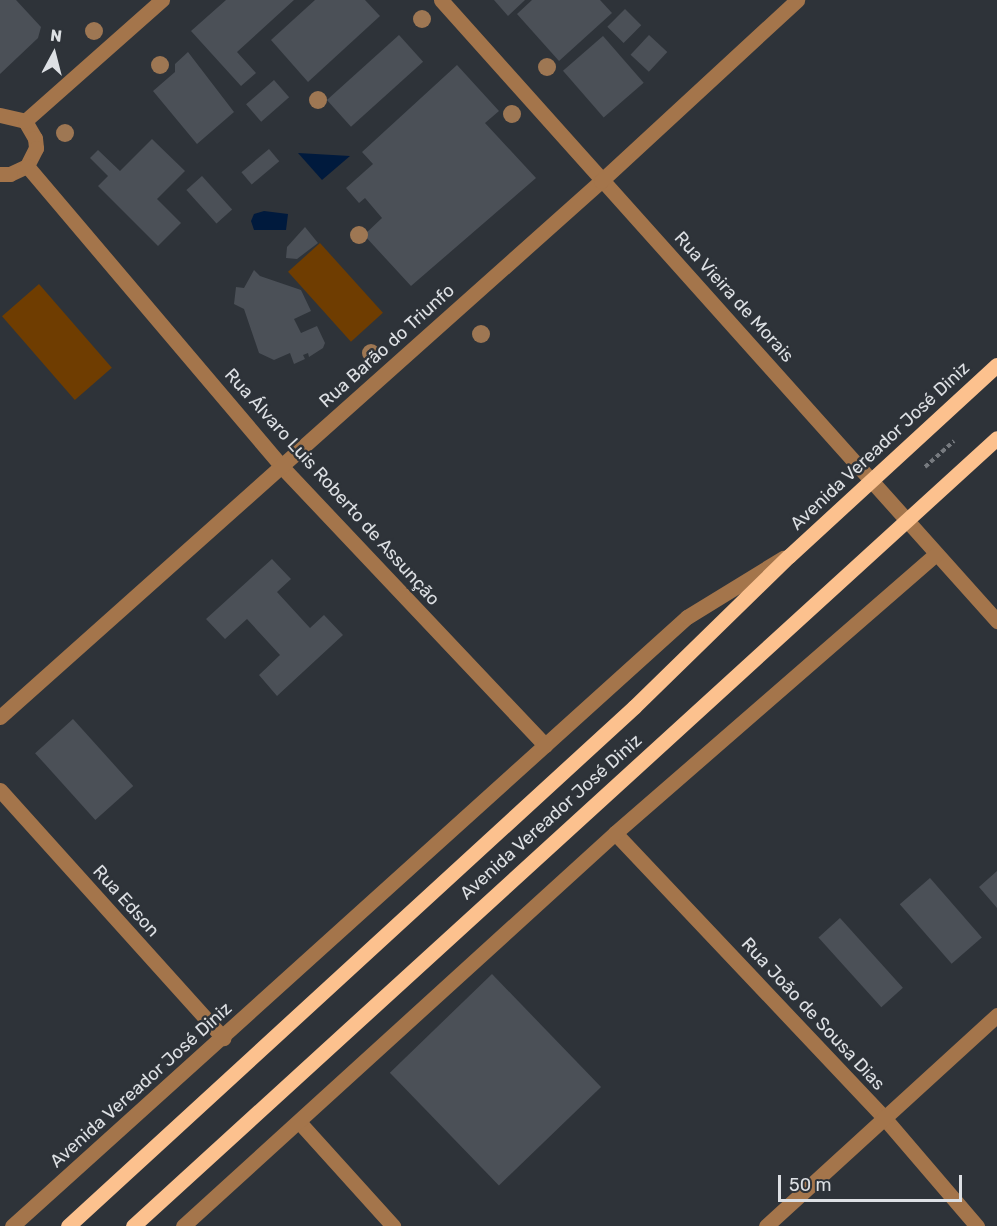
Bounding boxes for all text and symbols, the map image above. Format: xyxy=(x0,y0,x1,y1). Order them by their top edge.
north arrow xyxy=(24,24,84,84)
text: N xyxy=(49,26,63,46)
street label: Rua Vieira de Morais xyxy=(670,227,798,367)
street label: Rua Barão do Triunfo xyxy=(315,280,459,412)
street label: Avenida Vereador José Diniz xyxy=(786,357,974,535)
street label: Rua Álvaro Luis Roberto de Assunção xyxy=(220,364,444,610)
street label: Avenida Vereador José Diniz xyxy=(455,729,647,905)
street label: Rua Edson xyxy=(88,861,164,941)
street label: Rua João de Sousa Dias xyxy=(737,933,889,1095)
street label: Avenida Vereador José Diniz xyxy=(45,997,237,1173)
scale bar xyxy=(781,1163,966,1201)
text: 50 m xyxy=(789,1174,832,1196)

